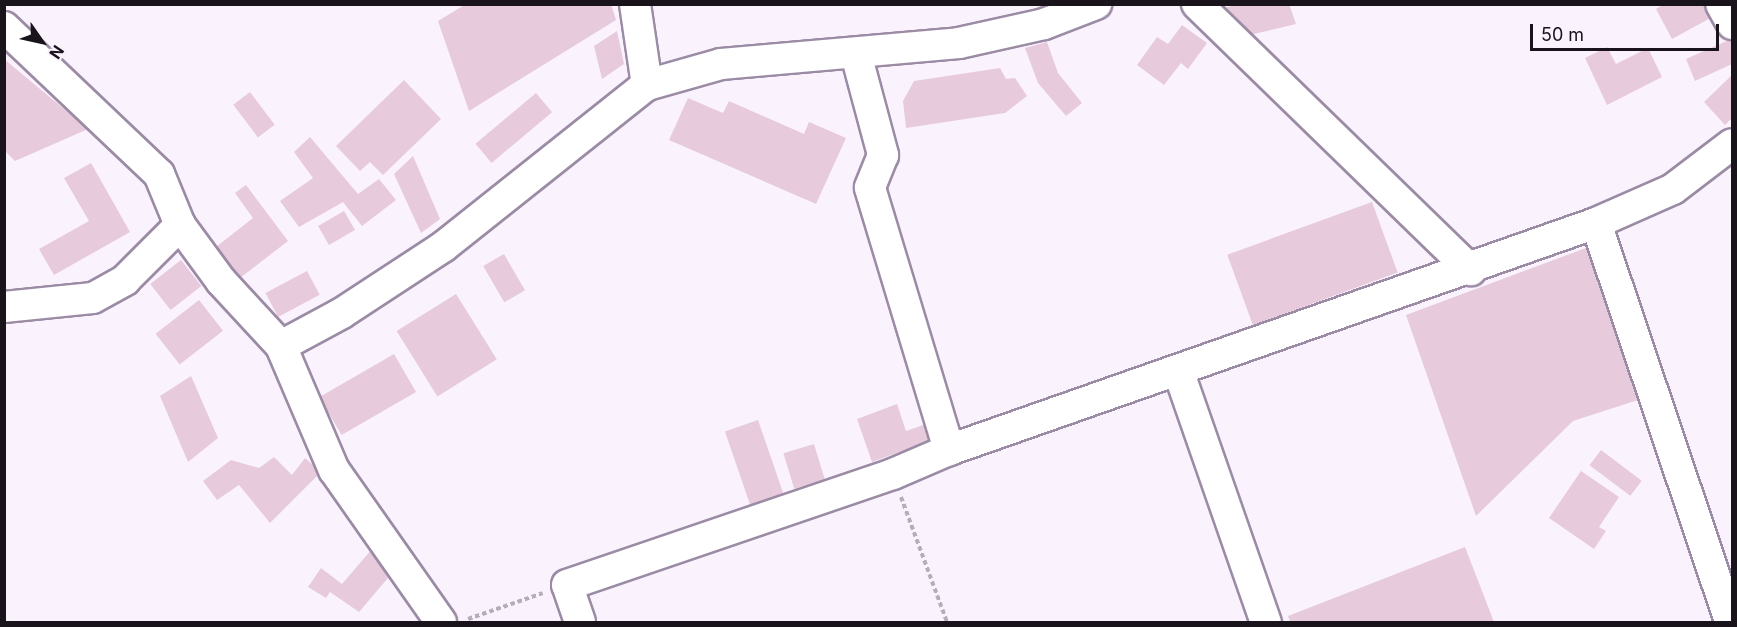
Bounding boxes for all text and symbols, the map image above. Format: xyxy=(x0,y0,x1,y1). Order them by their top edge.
north arrow xyxy=(12,12,72,72)
scale bar xyxy=(1533,12,1722,50)
text: 50 m xyxy=(1541,24,1584,45)
text: N xyxy=(45,41,69,63)

